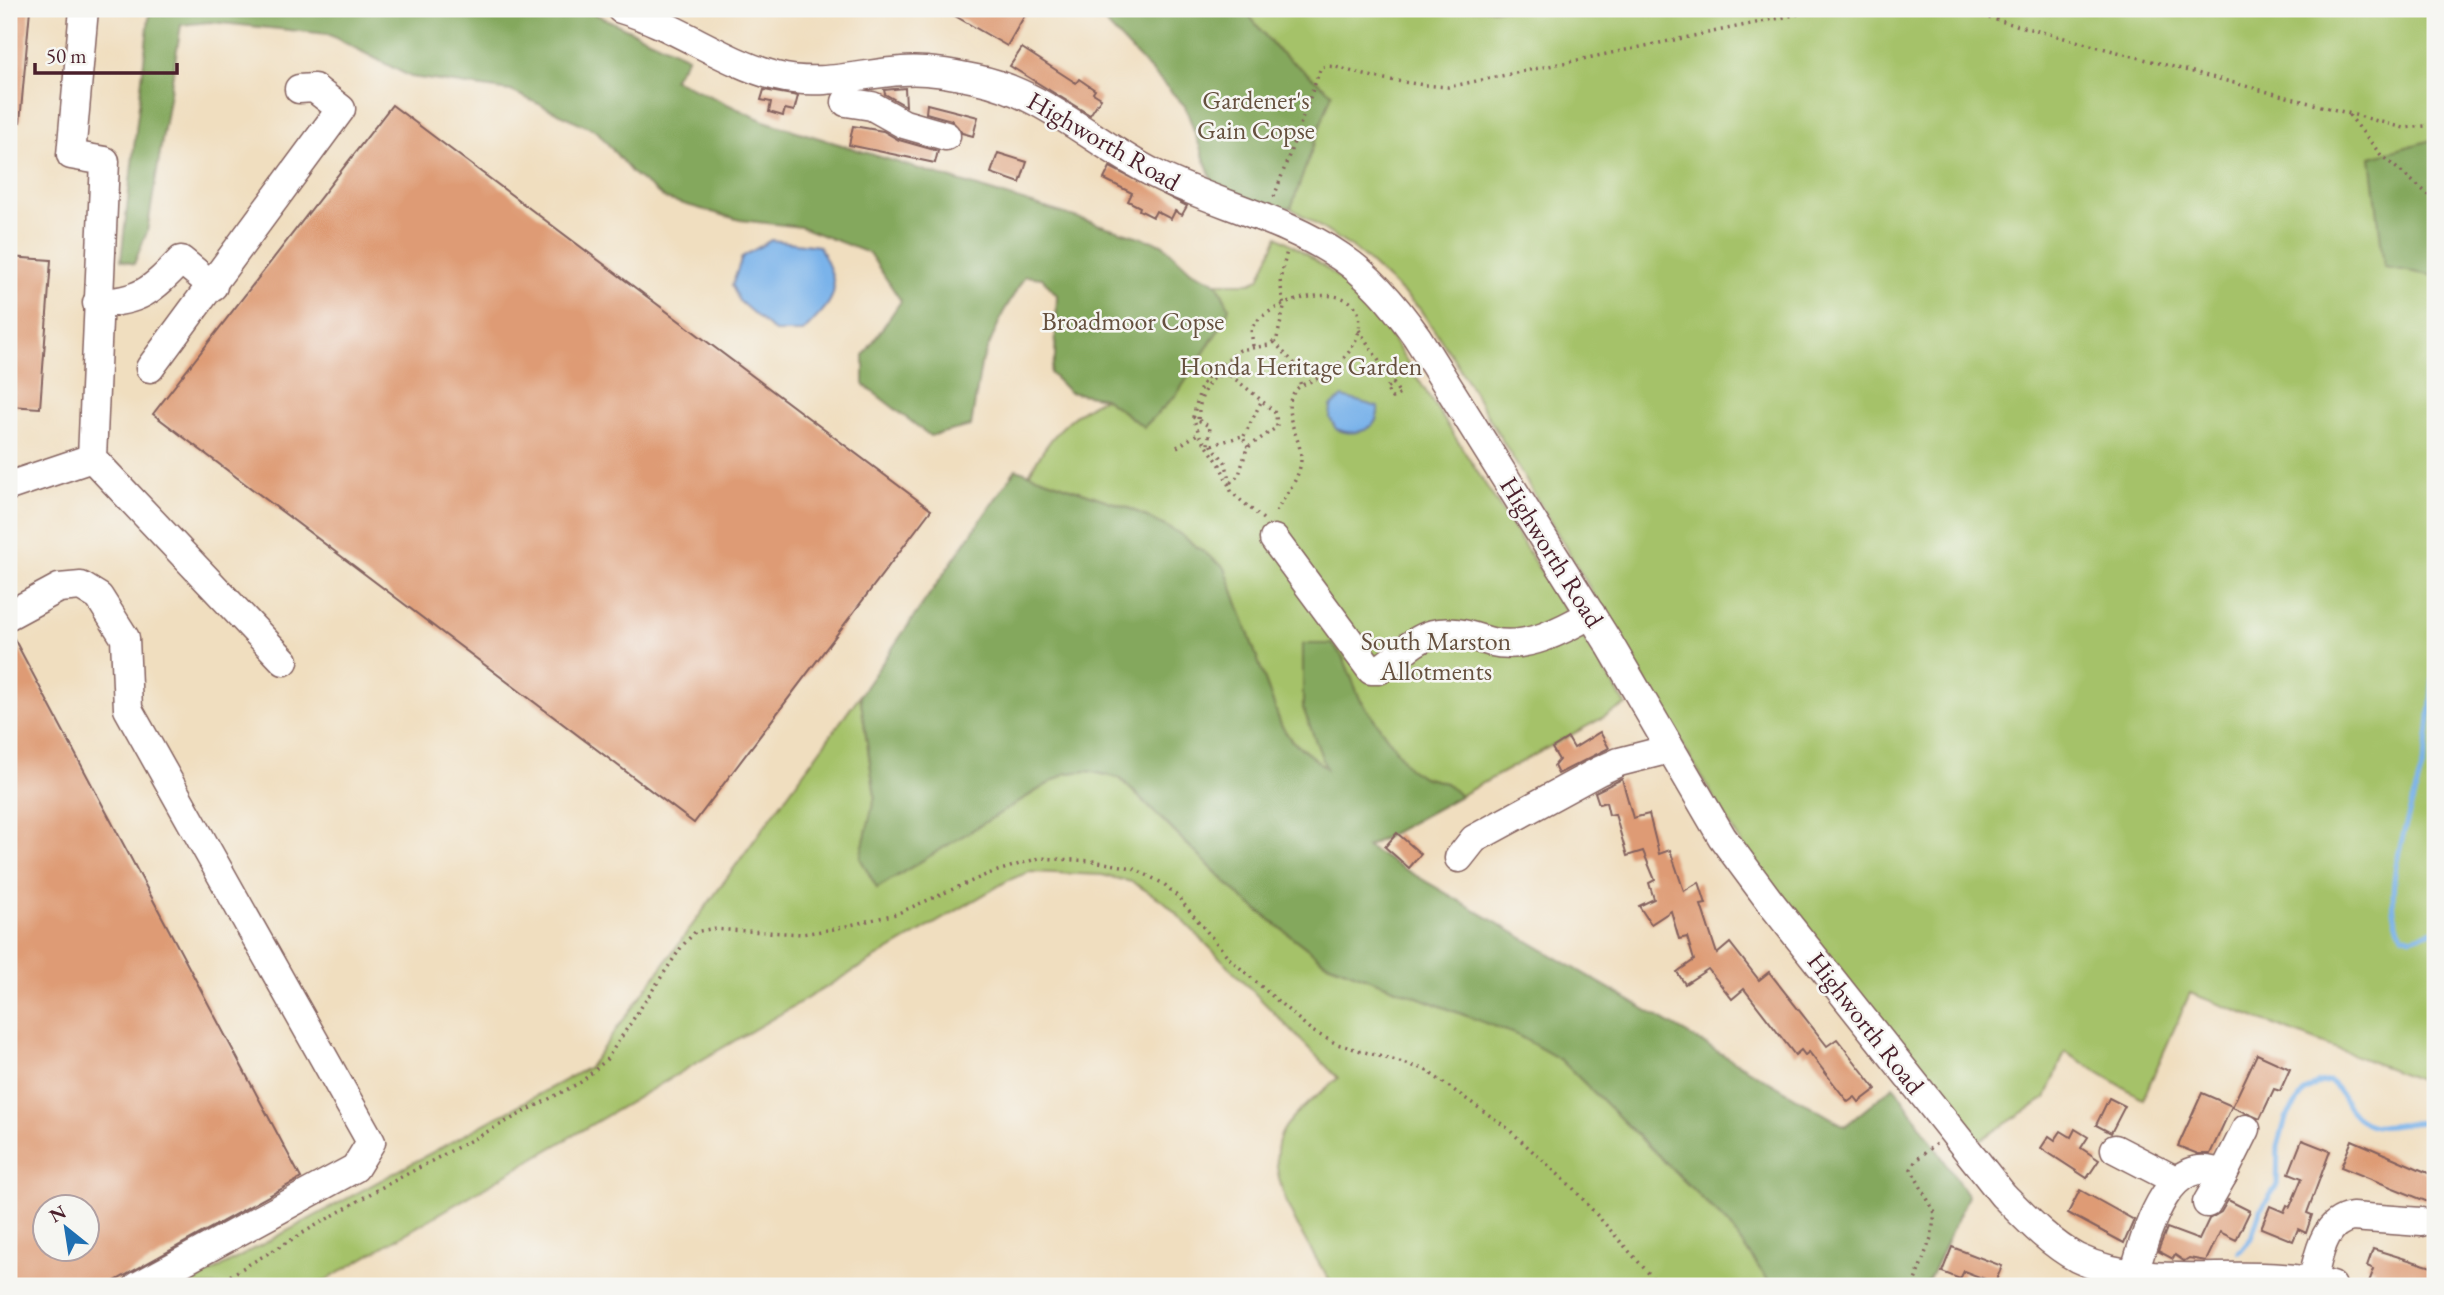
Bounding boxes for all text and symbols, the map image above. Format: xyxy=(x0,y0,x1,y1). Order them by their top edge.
scale bar xyxy=(35,32,177,76)
text: 50 m xyxy=(46,42,87,69)
street label: Highworth Road xyxy=(1021,83,1187,199)
park label: Gardener's Gain Copse xyxy=(1197,83,1315,147)
park label: Broadmoor Copse xyxy=(1041,304,1225,338)
park label: Honda Heritage Garden xyxy=(1180,349,1423,383)
street label: Highworth Road xyxy=(1492,470,1612,634)
park label: South Marston Allotments xyxy=(1361,624,1512,688)
street label: Highworth Road xyxy=(1800,945,1933,1102)
north arrow xyxy=(32,1194,102,1264)
text: N xyxy=(45,1199,71,1228)

